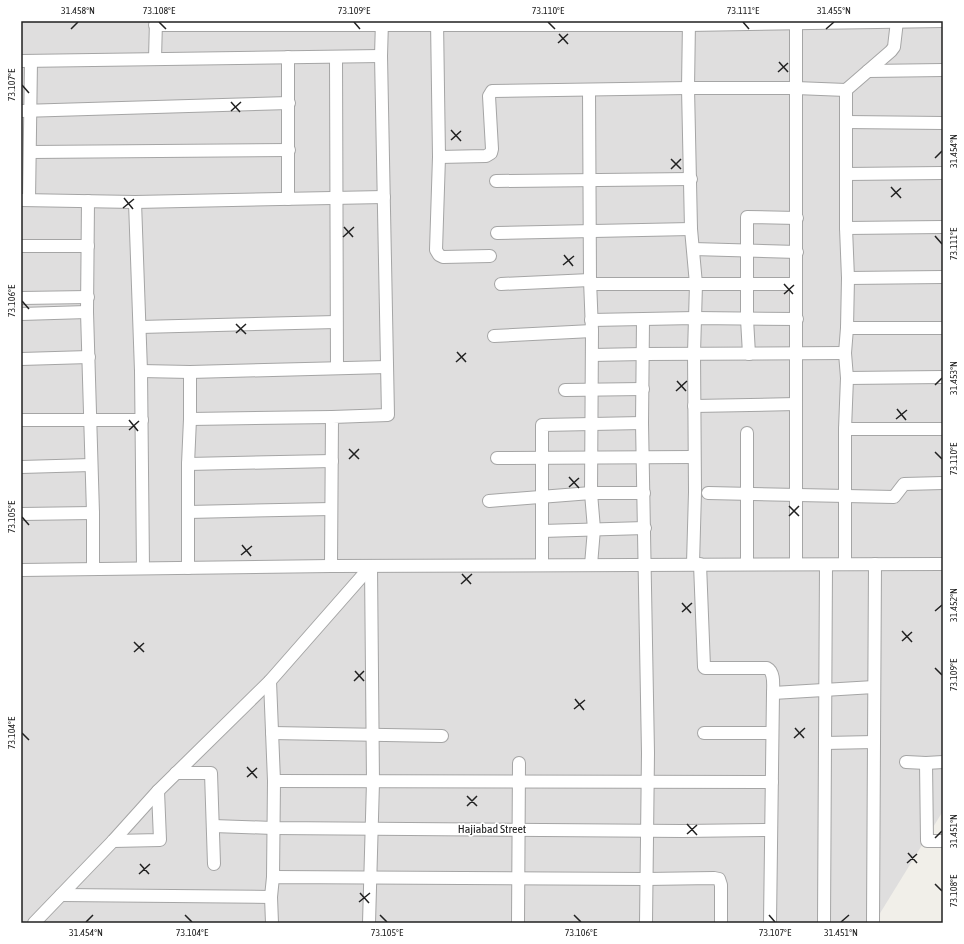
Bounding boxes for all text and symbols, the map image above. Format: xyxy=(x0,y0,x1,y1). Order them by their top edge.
text: 31.458°N xyxy=(61,5,95,16)
text: 73.108°E xyxy=(143,5,176,16)
text: 73.109°E xyxy=(338,5,371,16)
text: 73.110°E xyxy=(532,5,565,16)
text: 73.111°E xyxy=(727,5,760,16)
text: 31.455°N xyxy=(817,5,851,16)
text: 73.107°E xyxy=(6,68,17,101)
text: 31.454°N xyxy=(948,134,959,168)
text: 73.111°E xyxy=(948,227,959,260)
text: 73.106°E xyxy=(6,284,17,317)
text: 31.453°N xyxy=(948,361,959,395)
text: 73.110°E xyxy=(948,442,959,475)
text: 73.105°E xyxy=(6,500,17,533)
text: 31.452°N xyxy=(948,588,959,622)
text: 73.109°E xyxy=(948,658,959,691)
text: 73.104°E xyxy=(6,716,17,749)
text: 31.451°N xyxy=(948,814,959,848)
street label: Hajiabad Street xyxy=(458,822,527,836)
text: 73.108°E xyxy=(948,874,959,907)
text: 31.454°N xyxy=(69,927,103,938)
text: 73.104°E xyxy=(176,927,209,938)
text: 73.105°E xyxy=(371,927,404,938)
text: 73.106°E xyxy=(565,927,598,938)
text: 73.107°E xyxy=(759,927,792,938)
text: 31.451°N xyxy=(824,927,858,938)

